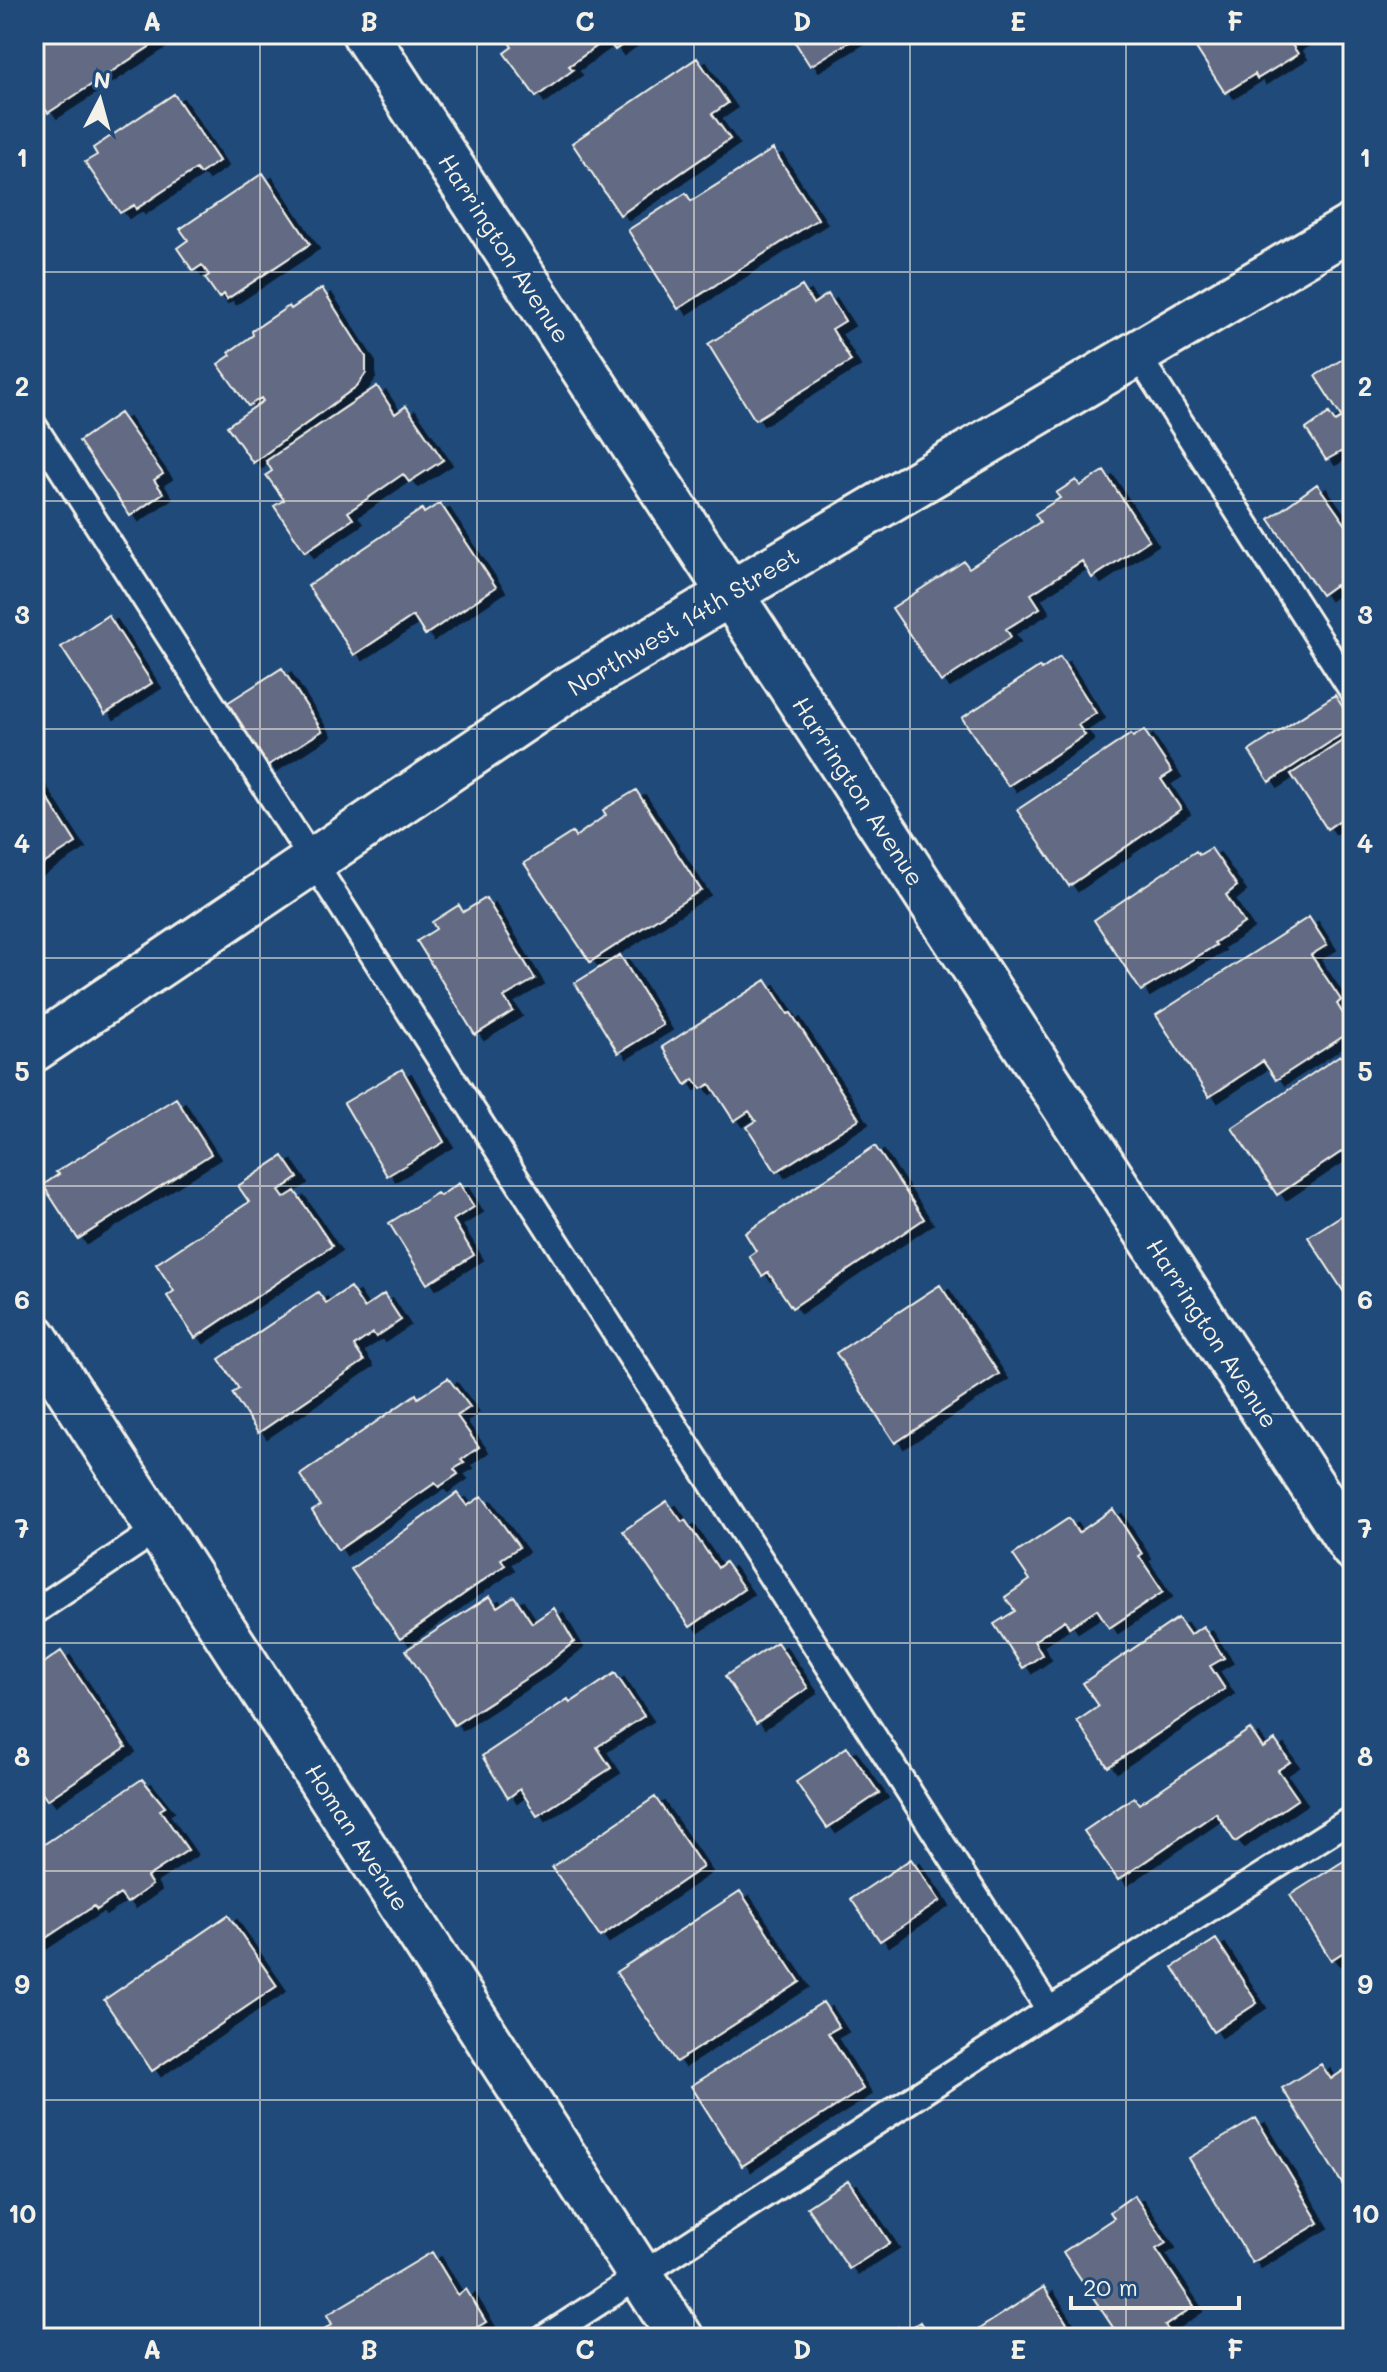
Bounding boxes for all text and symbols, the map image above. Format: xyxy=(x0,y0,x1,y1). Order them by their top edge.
text: A xyxy=(143,4,161,38)
text: B xyxy=(360,4,378,38)
text: C xyxy=(575,4,595,38)
text: D xyxy=(793,4,811,38)
text: E xyxy=(1010,4,1026,38)
text: F xyxy=(1227,4,1243,38)
north arrow xyxy=(60,60,140,140)
text: N xyxy=(92,64,112,95)
text: 1 xyxy=(16,140,28,174)
text: 1 xyxy=(1359,140,1371,174)
street label: Harrington Avenue xyxy=(432,148,578,348)
text: 2 xyxy=(15,369,29,403)
text: 2 xyxy=(1358,369,1372,403)
street label: Northwest 14th Street xyxy=(562,540,804,702)
text: 3 xyxy=(14,597,30,631)
text: 3 xyxy=(1357,597,1373,631)
street label: Harrington Avenue xyxy=(786,691,932,891)
text: 4 xyxy=(14,826,30,860)
text: 4 xyxy=(1357,826,1373,860)
text: 5 xyxy=(14,1054,30,1088)
text: 5 xyxy=(1357,1054,1373,1088)
street label: Harrington Avenue xyxy=(1140,1233,1286,1433)
text: 6 xyxy=(14,1282,30,1316)
text: 6 xyxy=(1357,1282,1373,1316)
text: 7 xyxy=(15,1511,29,1545)
text: 7 xyxy=(1358,1511,1372,1545)
text: 8 xyxy=(14,1739,30,1773)
text: 8 xyxy=(1357,1739,1373,1773)
street label: Homan Avenue xyxy=(299,1758,417,1916)
text: 9 xyxy=(14,1967,30,2001)
text: 9 xyxy=(1357,1967,1373,2001)
text: 10 xyxy=(8,2196,36,2230)
text: 10 xyxy=(1351,2196,1379,2230)
scale bar xyxy=(1071,2260,1239,2310)
text: 20 m xyxy=(1083,2271,1138,2302)
text: A xyxy=(143,2332,161,2366)
text: B xyxy=(360,2332,378,2366)
text: C xyxy=(575,2332,595,2366)
text: D xyxy=(793,2332,811,2366)
text: E xyxy=(1010,2332,1026,2366)
text: F xyxy=(1227,2332,1243,2366)

